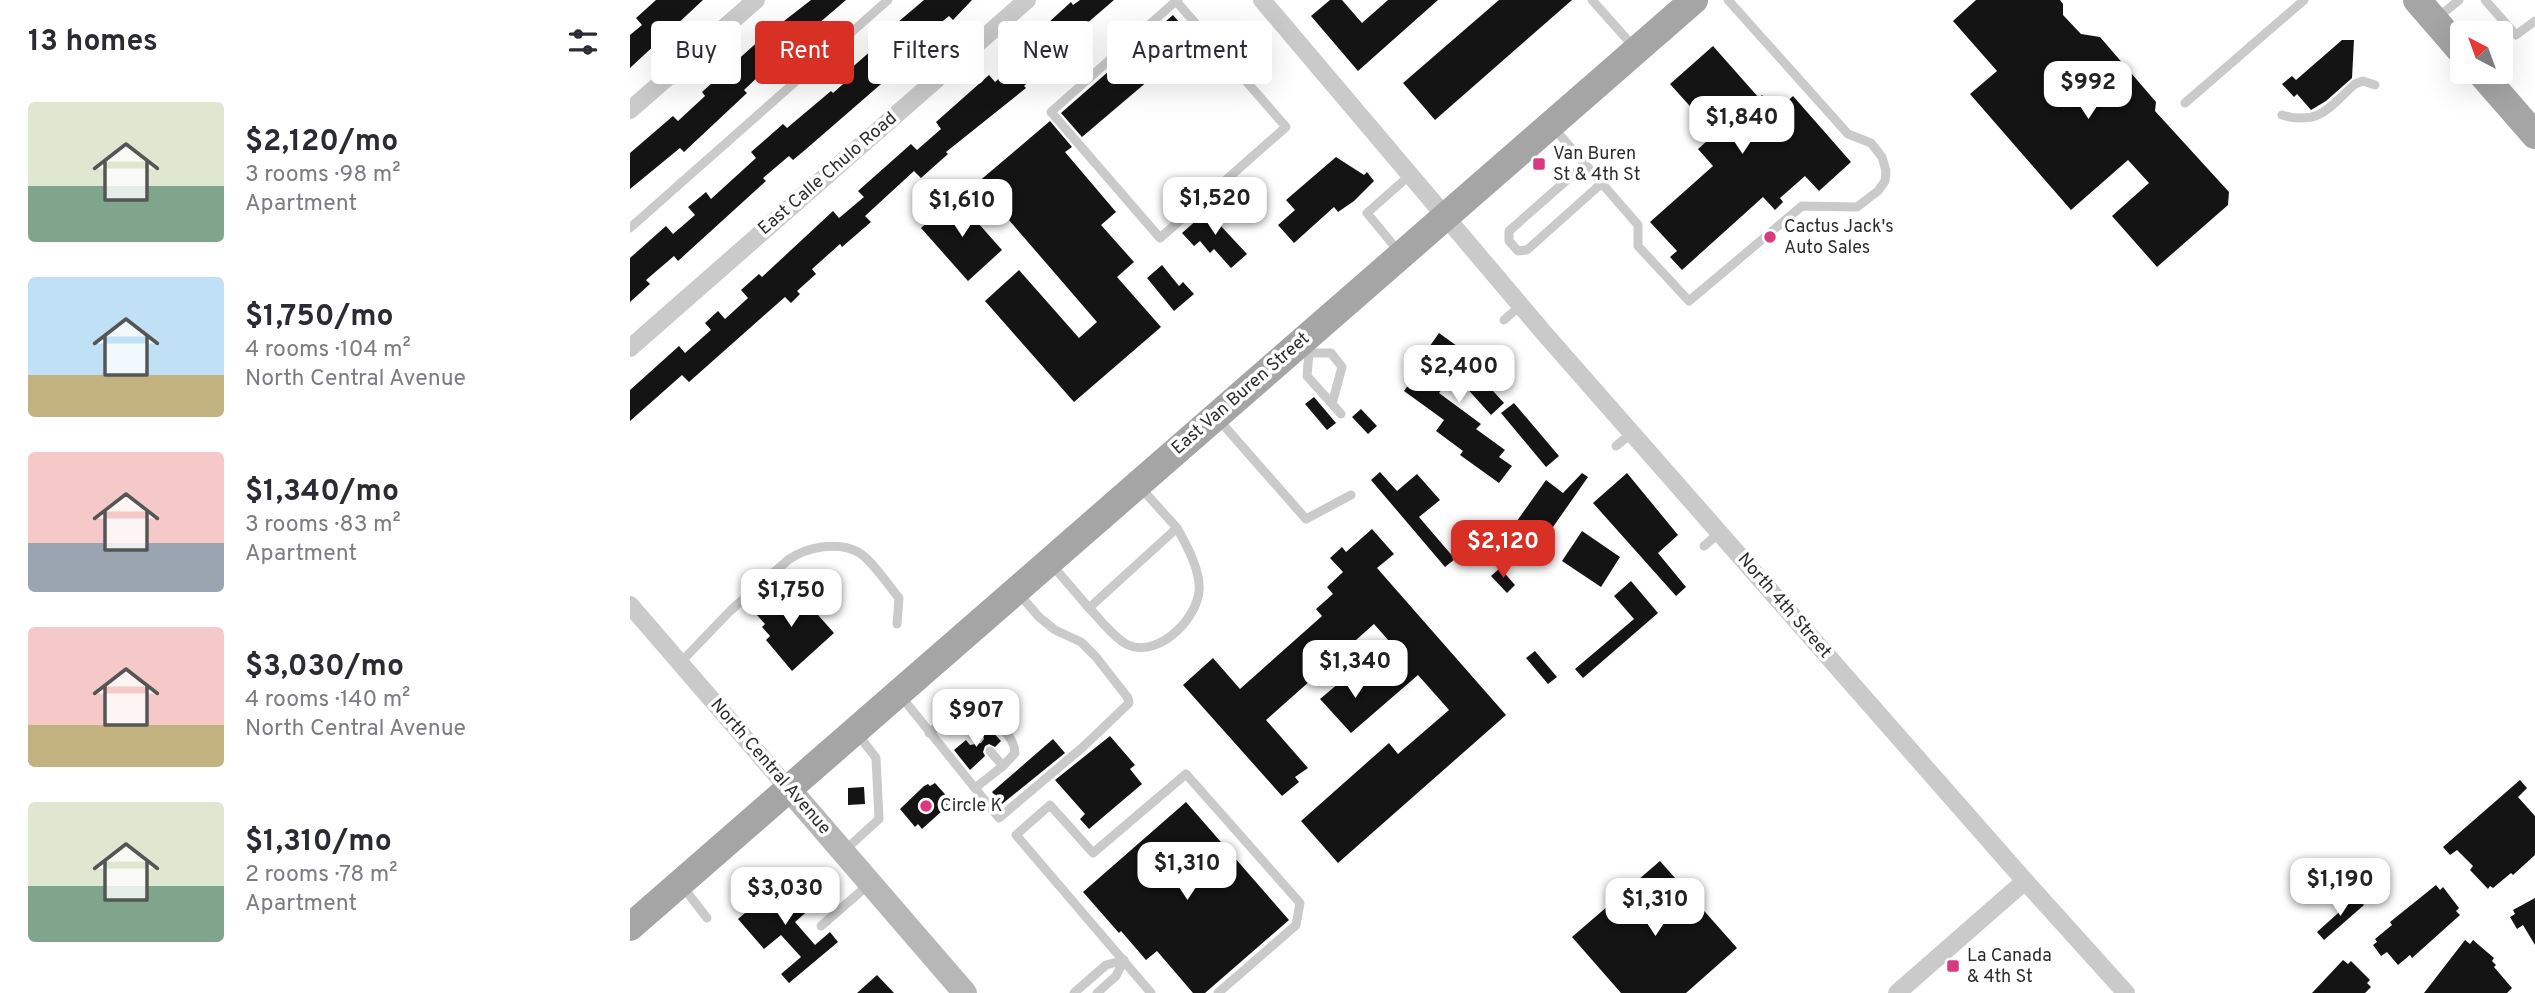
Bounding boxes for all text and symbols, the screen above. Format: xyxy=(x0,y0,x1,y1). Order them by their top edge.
chip: Buy xyxy=(651,21,741,84)
chip: Rent xyxy=(755,21,854,84)
chip: Filters xyxy=(868,21,984,84)
chip: New xyxy=(998,21,1093,84)
chip: Apartment xyxy=(1107,21,1272,84)
north arrow xyxy=(2450,21,2513,84)
map controls xyxy=(2450,21,2513,84)
icon: filters xyxy=(564,23,602,61)
text: 13 homes xyxy=(28,24,158,61)
pin: $992 xyxy=(2047,61,2129,121)
text: $992 xyxy=(2060,69,2116,98)
pin: $1,840 xyxy=(1685,96,1799,156)
text: $1,840 xyxy=(1705,104,1779,133)
street label: East Calle Chulo Road xyxy=(754,107,902,241)
text: $2,120/mo xyxy=(245,124,398,161)
icon: home xyxy=(84,130,168,214)
place label: Van Buren St & 4th St xyxy=(1553,143,1640,187)
marker: Van Buren St & 4th St xyxy=(1531,156,1547,172)
text: 3 rooms · 98 m² xyxy=(245,161,401,190)
pin: $1,520 xyxy=(1158,177,1272,237)
pin: $1,610 xyxy=(905,180,1019,239)
text: $1,520 xyxy=(1179,185,1251,214)
text: $1,610 xyxy=(928,187,996,216)
text: Apartment xyxy=(245,190,357,219)
place label: Cactus Jack's Auto Sales xyxy=(1784,216,1894,260)
marker: Cactus Jack's Auto Sales xyxy=(1762,229,1778,245)
text: $1,750/mo xyxy=(245,299,394,336)
icon: home xyxy=(84,305,168,389)
street label: East Van Buren Street xyxy=(1167,328,1315,460)
text: 4 rooms · 104 m² xyxy=(245,336,411,365)
pin: $2,400 xyxy=(1402,346,1516,405)
text: $2,400 xyxy=(1420,353,1498,382)
text: North Central Avenue xyxy=(245,365,466,394)
text: $1,340/mo xyxy=(245,474,399,511)
icon: home xyxy=(84,480,168,564)
text: 3 rooms · 83 m² xyxy=(245,511,401,540)
pin: $2,120 xyxy=(1446,520,1560,580)
text: $2,120 xyxy=(1467,528,1539,557)
text: Apartment xyxy=(245,540,357,569)
street label: North 4th Street xyxy=(1732,549,1836,663)
pin: $1,750 xyxy=(734,570,848,629)
text: $1,750 xyxy=(757,577,825,606)
pin: $1,340 xyxy=(1298,640,1412,700)
text: $1,340 xyxy=(1319,648,1391,677)
text: $3,030/mo xyxy=(245,649,404,686)
icon: home xyxy=(84,655,168,739)
text: 4 rooms · 140 m² xyxy=(245,686,410,715)
pin: $907 xyxy=(935,690,1017,749)
street label: North Central Avenue xyxy=(705,694,835,840)
text: $907 xyxy=(948,697,1004,726)
text: North Central Avenue xyxy=(245,715,466,744)
place label: Circle K xyxy=(940,795,1002,818)
marker: Circle K xyxy=(918,798,934,814)
text: $1,310/mo xyxy=(245,824,392,861)
icon: home xyxy=(84,830,168,914)
pin: $1,310 xyxy=(1130,842,1244,902)
text: $1,310 xyxy=(1153,850,1221,879)
pin: $1,190 xyxy=(2283,858,2397,918)
text: 2 rooms · 78 m² xyxy=(245,861,398,890)
text: $1,190 xyxy=(2306,866,2374,895)
pin: $3,030 xyxy=(728,867,842,927)
text: $3,030 xyxy=(747,875,823,904)
pin: $1,310 xyxy=(1598,878,1712,938)
text: $1,310 xyxy=(1621,886,1689,915)
text: Apartment xyxy=(245,890,357,919)
place label: La Canada & 4th St xyxy=(1967,945,2052,989)
marker: La Canada & 4th St xyxy=(1945,958,1961,974)

